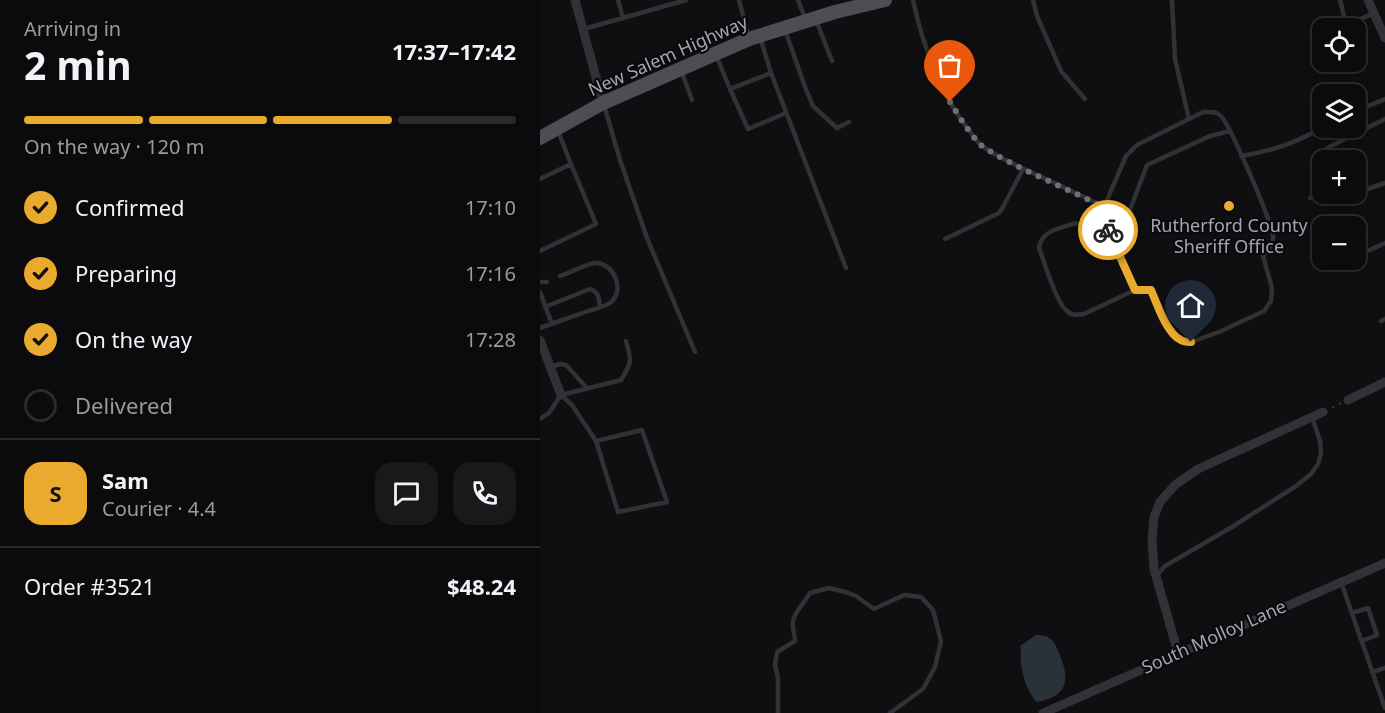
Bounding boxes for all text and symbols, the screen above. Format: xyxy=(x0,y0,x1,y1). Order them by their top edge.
street label: New Salem Highway xyxy=(584,9,752,101)
text: Arriving in xyxy=(24,15,121,42)
map controls xyxy=(1312,18,1366,270)
button: locate xyxy=(1312,18,1366,72)
text: 17:37–17:42 xyxy=(392,36,516,66)
text: 2 min xyxy=(24,38,131,91)
pin xyxy=(924,40,975,102)
icon: bag xyxy=(933,49,966,82)
button: layers xyxy=(1312,84,1366,138)
text: On the way · 120 m xyxy=(24,133,204,160)
button: + xyxy=(1312,150,1366,204)
icon: check xyxy=(24,191,57,224)
text: Confirmed xyxy=(75,192,185,222)
text: 17:10 xyxy=(465,194,516,221)
marker: Rutherford County Sheriff Office xyxy=(1222,199,1236,213)
courier xyxy=(1078,200,1138,260)
place label: Rutherford County Sheriff Office xyxy=(1150,213,1309,258)
icon: bike xyxy=(1092,214,1125,247)
button: − xyxy=(1312,216,1366,270)
icon: check xyxy=(24,257,57,290)
text: Preparing xyxy=(75,258,177,288)
text: 17:16 xyxy=(465,260,516,287)
pin xyxy=(1165,280,1216,342)
icon: home xyxy=(1174,289,1207,322)
icon: check xyxy=(24,323,57,356)
text: On the way xyxy=(75,324,192,354)
text: 17:28 xyxy=(465,326,516,353)
text: Delivered xyxy=(75,390,173,420)
button: chat xyxy=(375,462,438,525)
button: phone xyxy=(453,462,516,525)
text: Sam xyxy=(102,465,149,495)
text: S xyxy=(49,478,62,508)
text: Courier · 4.4 xyxy=(102,495,216,522)
text: Order #3521 xyxy=(24,571,155,601)
text: $48.24 xyxy=(447,571,516,601)
street label: South Molloy Lane xyxy=(1137,593,1290,679)

